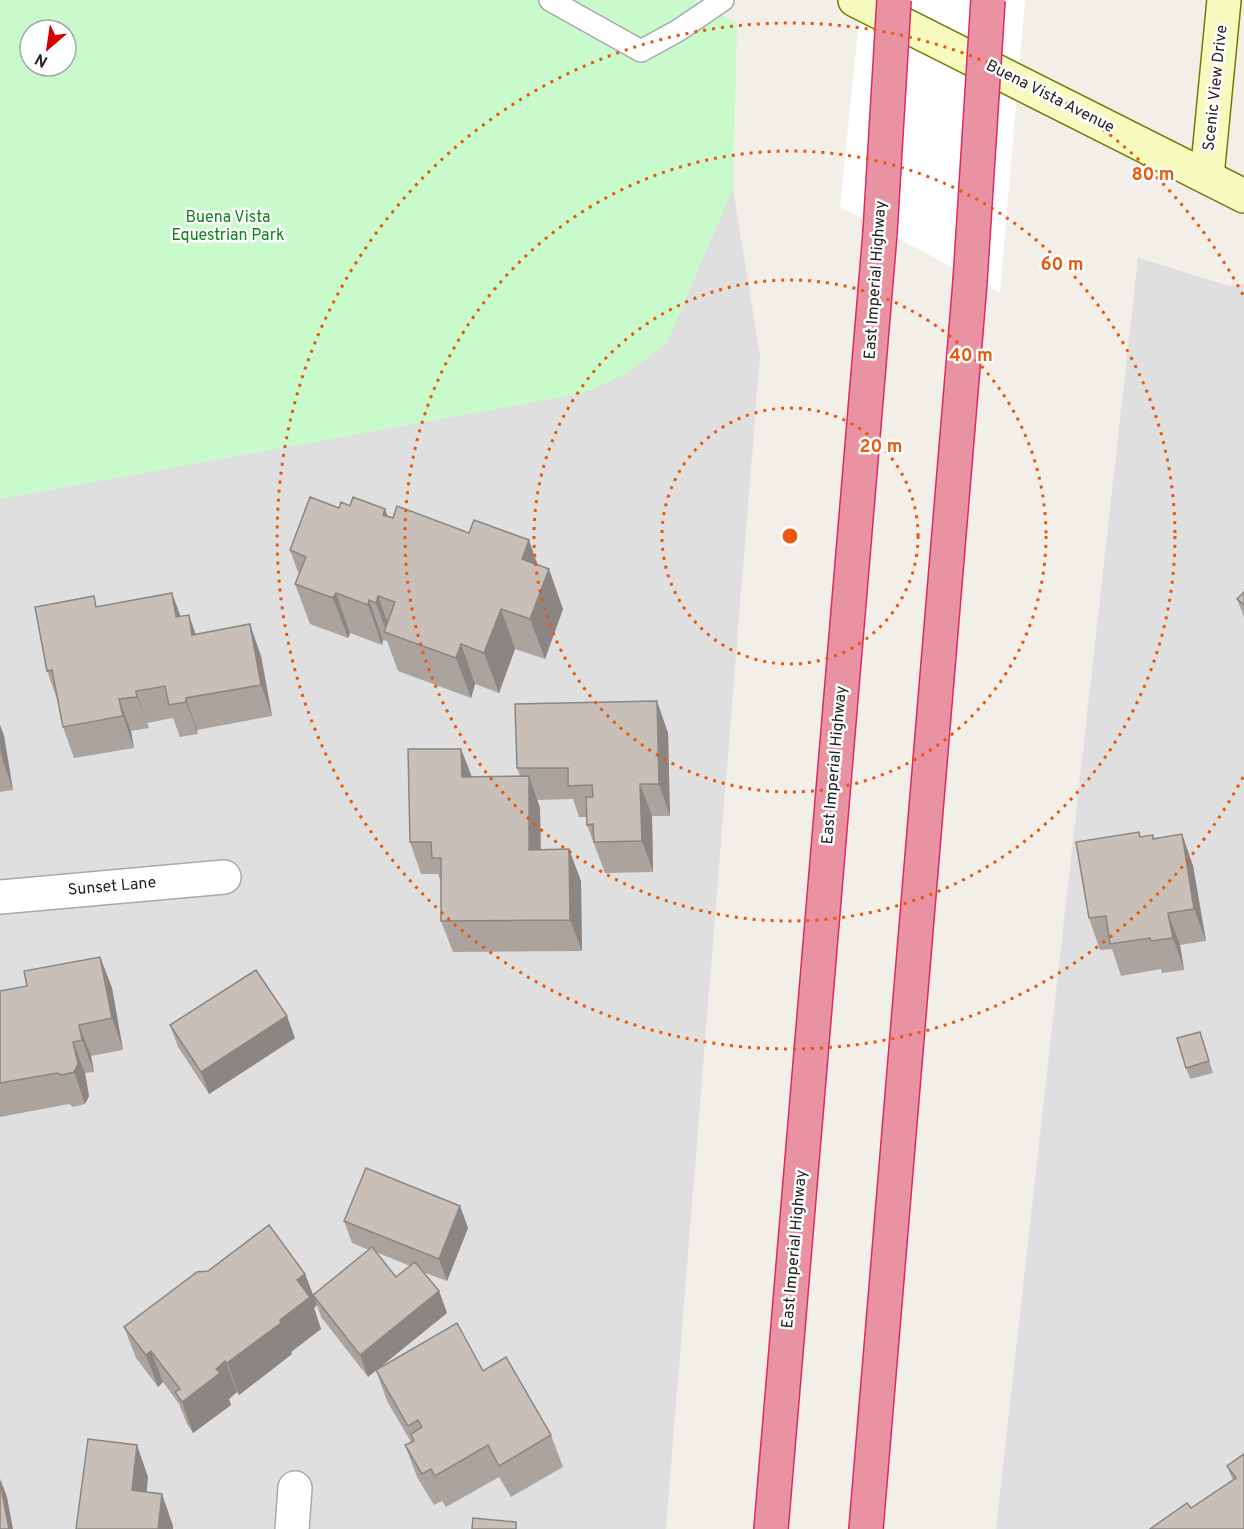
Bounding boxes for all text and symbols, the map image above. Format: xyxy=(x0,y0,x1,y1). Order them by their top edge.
north arrow xyxy=(18,18,78,78)
street label: Scenic View Drive xyxy=(1199,24,1233,152)
text: N xyxy=(32,48,52,71)
street label: Buena Vista Avenue xyxy=(982,56,1118,138)
text: 80 m xyxy=(1131,164,1175,187)
street label: East Imperial Highway xyxy=(860,200,892,360)
park label: Buena Vista Equestrian Park xyxy=(172,208,284,246)
text: 60 m xyxy=(1040,254,1084,277)
text: 40 m xyxy=(949,345,993,368)
text: 20 m xyxy=(859,436,903,459)
centre of rings xyxy=(780,526,800,546)
street label: East Imperial Highway xyxy=(818,685,852,845)
street label: Sunset Lane xyxy=(67,873,157,901)
street label: East Imperial Highway xyxy=(778,1169,812,1329)

